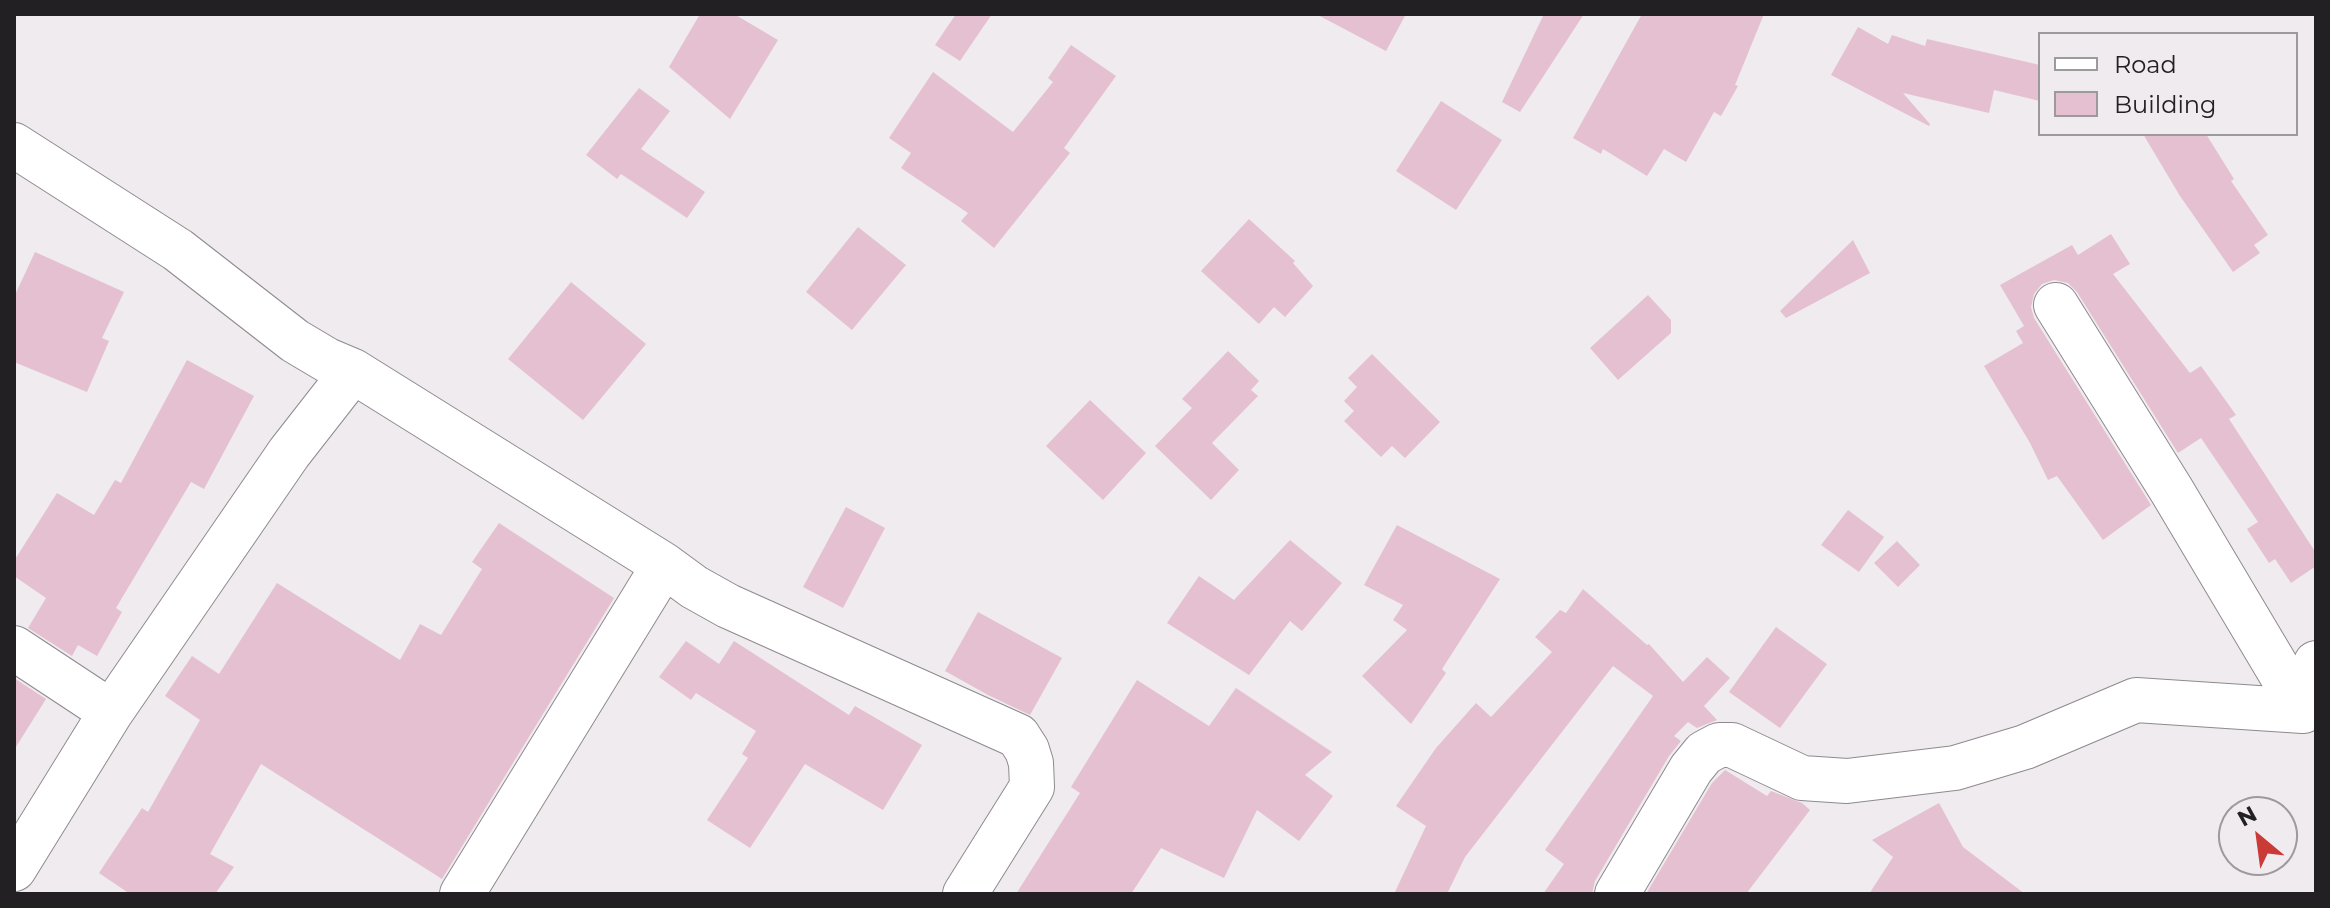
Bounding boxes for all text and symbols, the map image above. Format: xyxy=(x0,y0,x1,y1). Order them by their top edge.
legend xyxy=(2038,32,2298,136)
text: Road xyxy=(2114,50,2177,79)
text: Building xyxy=(2114,90,2217,119)
north arrow xyxy=(2218,796,2298,876)
text: N xyxy=(2233,800,2261,832)

